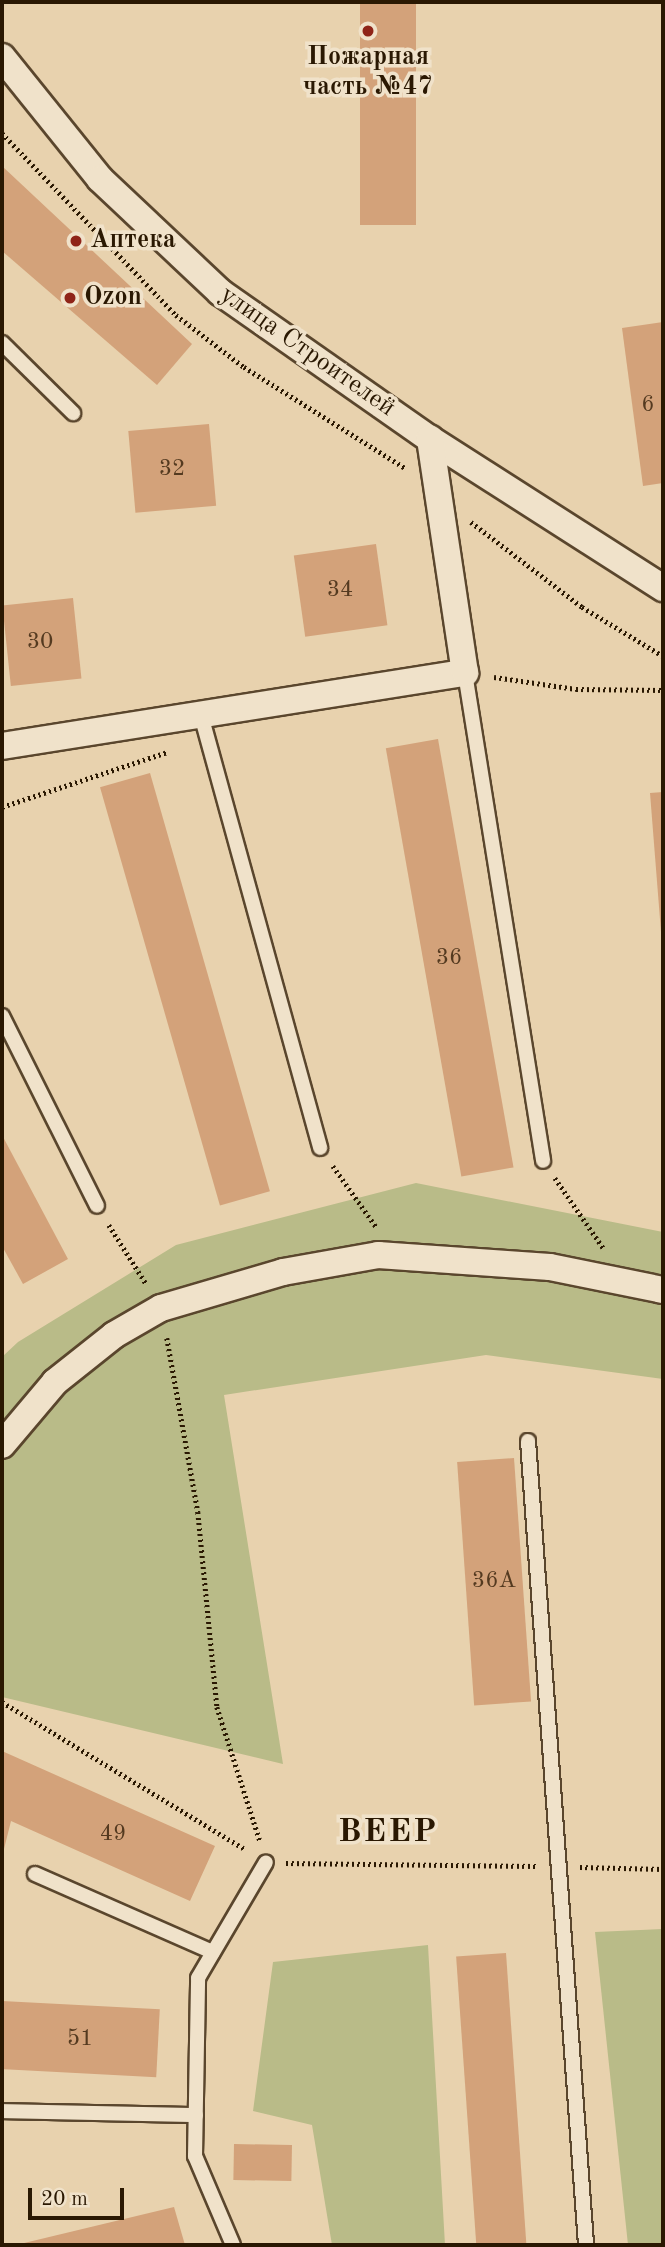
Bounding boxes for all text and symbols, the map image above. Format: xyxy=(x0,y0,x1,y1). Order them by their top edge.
marker: Пожарная часть №47 xyxy=(360,23,376,39)
place label: Пожарная часть №47 xyxy=(303,42,433,104)
place label: Аптека xyxy=(90,225,176,257)
marker: Аптека xyxy=(68,233,84,249)
street label: улица Строителей xyxy=(213,280,401,424)
place label: Ozon xyxy=(84,282,142,314)
marker: Ozon xyxy=(62,290,78,306)
house number: 6 xyxy=(641,391,655,419)
house number: 32 xyxy=(159,455,185,483)
house number: 34 xyxy=(327,576,353,604)
house number: 30 xyxy=(27,628,53,656)
house number: 36 xyxy=(436,944,462,972)
house number: 36А xyxy=(472,1567,516,1595)
district label: ВЕЕР xyxy=(338,1813,438,1853)
house number: 49 xyxy=(100,1820,126,1848)
house number: 51 xyxy=(67,2025,93,2053)
scale bar xyxy=(32,2174,128,2218)
text: 20 m xyxy=(41,2189,88,2210)

